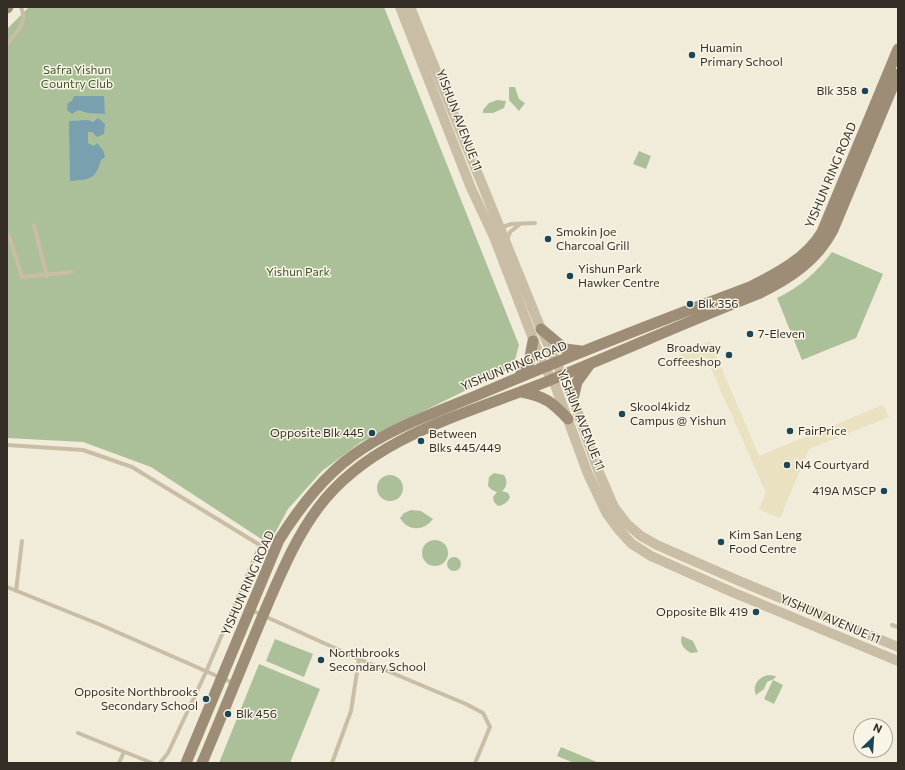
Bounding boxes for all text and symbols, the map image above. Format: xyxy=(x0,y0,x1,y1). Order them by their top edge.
place label: Huamin Primary School xyxy=(700,41,783,69)
marker: Huamin Primary School xyxy=(687,50,697,60)
park label: Safra Yishun Country Club xyxy=(41,63,113,91)
street label: YISHUN AVENUE 11 xyxy=(433,67,485,173)
place label: Blk 358 xyxy=(816,84,857,98)
marker: Blk 358 xyxy=(860,86,870,96)
street label: YISHUN RING ROAD xyxy=(802,120,860,230)
place label: Smokin Joe Charcoal Grill xyxy=(556,225,629,253)
marker: Smokin Joe Charcoal Grill xyxy=(543,234,553,244)
place label: Yishun Park Hawker Centre xyxy=(578,262,660,290)
park label: Yishun Park xyxy=(266,265,330,279)
marker: Yishun Park Hawker Centre xyxy=(565,271,575,281)
place label: Blk 356 xyxy=(698,297,739,311)
marker: Blk 356 xyxy=(685,299,695,309)
place label: 7-Eleven xyxy=(758,327,805,341)
marker: 7-Eleven xyxy=(745,329,755,339)
street label: YISHUN RING ROAD xyxy=(459,338,569,394)
place label: Broadway Coffeeshop xyxy=(658,341,721,369)
marker: Broadway Coffeeshop xyxy=(724,350,734,360)
street label: YISHUN AVENUE 11 xyxy=(554,367,608,473)
place label: Skool4kidz Campus @ Yishun xyxy=(630,400,726,428)
marker: Skool4kidz Campus @ Yishun xyxy=(617,409,627,419)
place label: FairPrice xyxy=(798,424,846,438)
place label: Opposite Blk 445 xyxy=(270,426,364,440)
marker: FairPrice xyxy=(785,426,795,436)
place label: Between Blks 445/449 xyxy=(429,427,501,455)
marker: Opposite Blk 445 xyxy=(367,428,377,438)
marker: Between Blks 445/449 xyxy=(416,436,426,446)
place label: N4 Courtyard xyxy=(795,458,869,472)
marker: N4 Courtyard xyxy=(782,460,792,470)
place label: 419A MSCP xyxy=(812,484,876,498)
marker: 419A MSCP xyxy=(879,486,889,496)
street label: YISHUN RING ROAD xyxy=(218,528,278,638)
place label: Kim San Leng Food Centre xyxy=(729,528,802,556)
marker: Kim San Leng Food Centre xyxy=(716,537,726,547)
street label: YISHUN AVENUE 11 xyxy=(778,591,882,647)
place label: Opposite Blk 419 xyxy=(656,605,748,619)
marker: Opposite Blk 419 xyxy=(751,607,761,617)
place label: Northbrooks Secondary School xyxy=(329,646,426,674)
marker: Northbrooks Secondary School xyxy=(316,655,326,665)
place label: Opposite Northbrooks Secondary School xyxy=(74,685,198,713)
marker: Opposite Northbrooks Secondary School xyxy=(201,694,211,704)
place label: Blk 456 xyxy=(236,707,277,721)
marker: Blk 456 xyxy=(223,709,233,719)
north arrow xyxy=(853,718,893,758)
text: N xyxy=(871,720,884,735)

